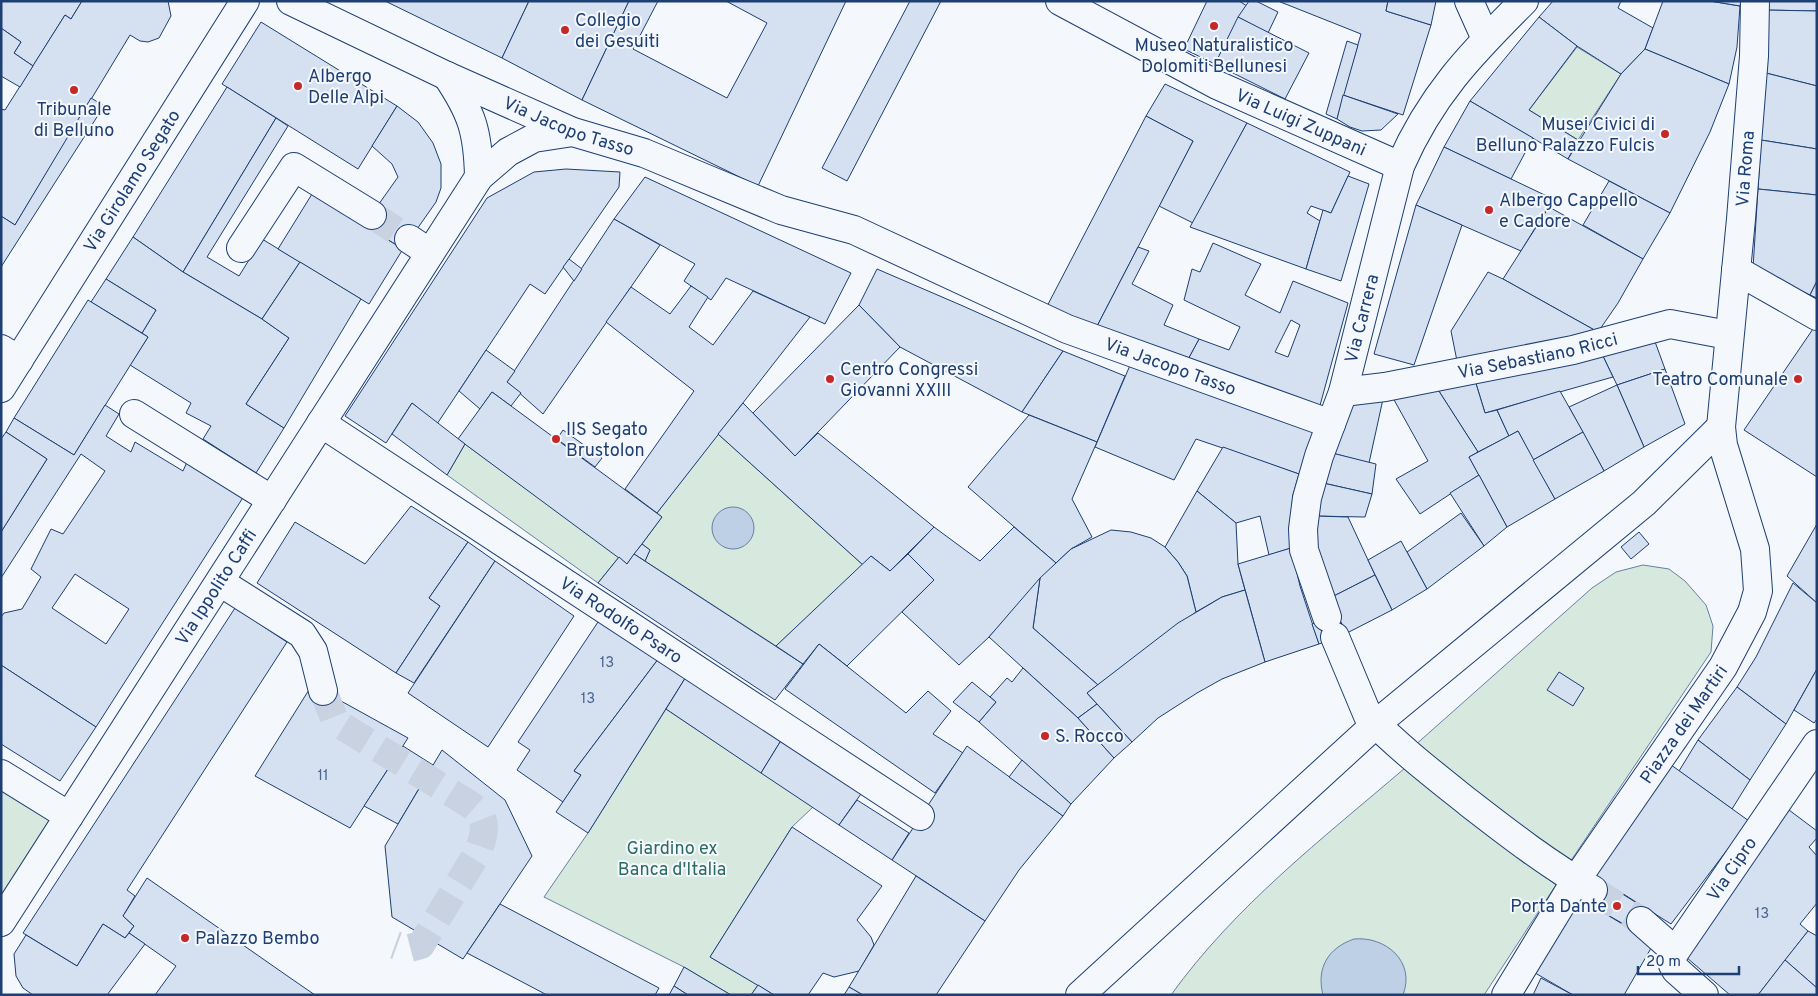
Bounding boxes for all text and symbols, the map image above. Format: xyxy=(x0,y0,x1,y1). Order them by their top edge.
place label: Collegio dei Gesuiti xyxy=(575,10,659,54)
marker: Museo Naturalistico Dolomiti Bellunesi xyxy=(1208,20,1220,32)
marker: Collegio dei Gesuiti xyxy=(559,24,571,36)
place label: Museo Naturalistico Dolomiti Bellunesi xyxy=(1134,35,1294,79)
place label: Albergo Delle Alpi xyxy=(308,66,384,110)
marker: Albergo Delle Alpi xyxy=(292,80,304,92)
marker: Tribunale di Belluno xyxy=(68,84,80,96)
street label: Via Luigi Zuppani xyxy=(1232,85,1369,163)
street label: Via Jacopo Tasso xyxy=(499,92,636,162)
place label: Tribunale di Belluno xyxy=(34,99,114,143)
street label: Via Girolamo Segato xyxy=(79,106,187,257)
place label: Musei Civici di Belluno Palazzo Fulcis xyxy=(1476,114,1655,158)
marker: Musei Civici di Belluno Palazzo Fulcis xyxy=(1659,128,1671,140)
street label: Via Roma xyxy=(1732,130,1761,208)
place label: Albergo Cappello e Cadore xyxy=(1499,190,1638,234)
marker: Albergo Cappello e Cadore xyxy=(1483,204,1495,216)
street label: Via Carrera xyxy=(1341,272,1385,366)
street label: Via Sebastiano Ricci xyxy=(1456,329,1620,385)
street label: Via Jacopo Tasso xyxy=(1101,333,1239,402)
place label: Centro Congressi Giovanni XXIII xyxy=(840,359,978,403)
place label: Teatro Comunale xyxy=(1652,369,1788,392)
marker: Centro Congressi Giovanni XXIII xyxy=(824,373,836,385)
marker: Teatro Comunale xyxy=(1792,373,1804,385)
place label: IIS Segato Brustolon xyxy=(566,419,648,463)
marker: IIS Segato Brustolon xyxy=(550,433,562,445)
street label: Via Ippolito Caffi xyxy=(171,525,263,650)
street label: Via Rodolfo Psaro xyxy=(554,573,686,670)
house number: 13 xyxy=(600,654,614,673)
street label: Piazza dei Martiri xyxy=(1636,661,1734,789)
house number: 13 xyxy=(581,690,595,709)
place label: S. Rocco xyxy=(1055,726,1124,749)
marker: S. Rocco xyxy=(1039,730,1051,742)
house number: 11 xyxy=(317,767,329,786)
street label: Via Cipro xyxy=(1703,833,1763,906)
park label: Giardino ex Banca d'Italia xyxy=(618,838,726,882)
place label: Porta Dante xyxy=(1510,896,1607,919)
marker: Porta Dante xyxy=(1611,900,1623,912)
house number: 13 xyxy=(1755,905,1769,924)
place label: Palazzo Bembo xyxy=(195,928,319,951)
marker: Palazzo Bembo xyxy=(179,932,191,944)
scale bar xyxy=(1638,944,1739,976)
text: 20 m xyxy=(1646,953,1681,972)

